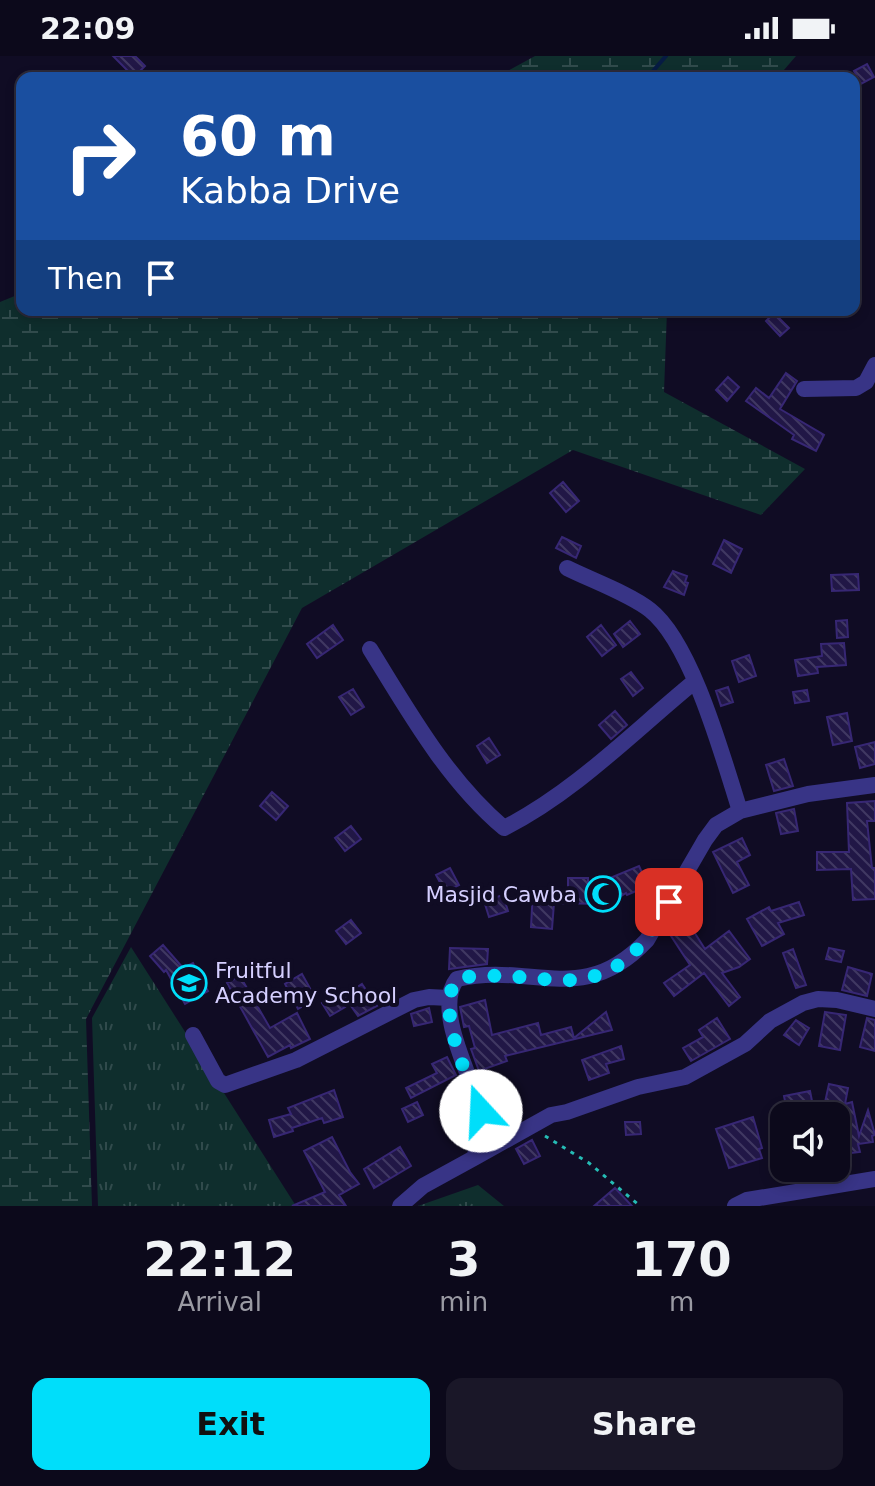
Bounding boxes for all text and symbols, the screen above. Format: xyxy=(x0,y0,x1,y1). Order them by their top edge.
text: 22:09 xyxy=(40,11,136,46)
text: 60 m xyxy=(180,103,336,168)
icon: right xyxy=(48,104,152,208)
text: Kabba Drive xyxy=(180,170,400,211)
icon: arrive xyxy=(139,256,183,300)
text: Then xyxy=(48,261,123,296)
pin xyxy=(635,868,703,936)
mosque icon: Masjid Cawba xyxy=(584,875,622,913)
icon: arrive xyxy=(647,880,691,924)
place label: Masjid Cawba xyxy=(426,882,577,907)
place label: Fruitful Academy School xyxy=(215,958,397,1008)
school or university icon: Fruitful Academy School xyxy=(170,964,208,1002)
position arrow xyxy=(439,1069,523,1153)
map controls xyxy=(770,1102,850,1182)
button: sound xyxy=(770,1102,850,1182)
text: 22:12 xyxy=(143,1231,296,1287)
text: 3 xyxy=(447,1231,480,1287)
text: 170 xyxy=(632,1231,732,1287)
text: Arrival xyxy=(177,1287,262,1317)
text: min xyxy=(439,1287,488,1317)
text: m xyxy=(669,1287,694,1317)
button: Exit xyxy=(32,1378,430,1470)
button: Share xyxy=(446,1378,843,1470)

